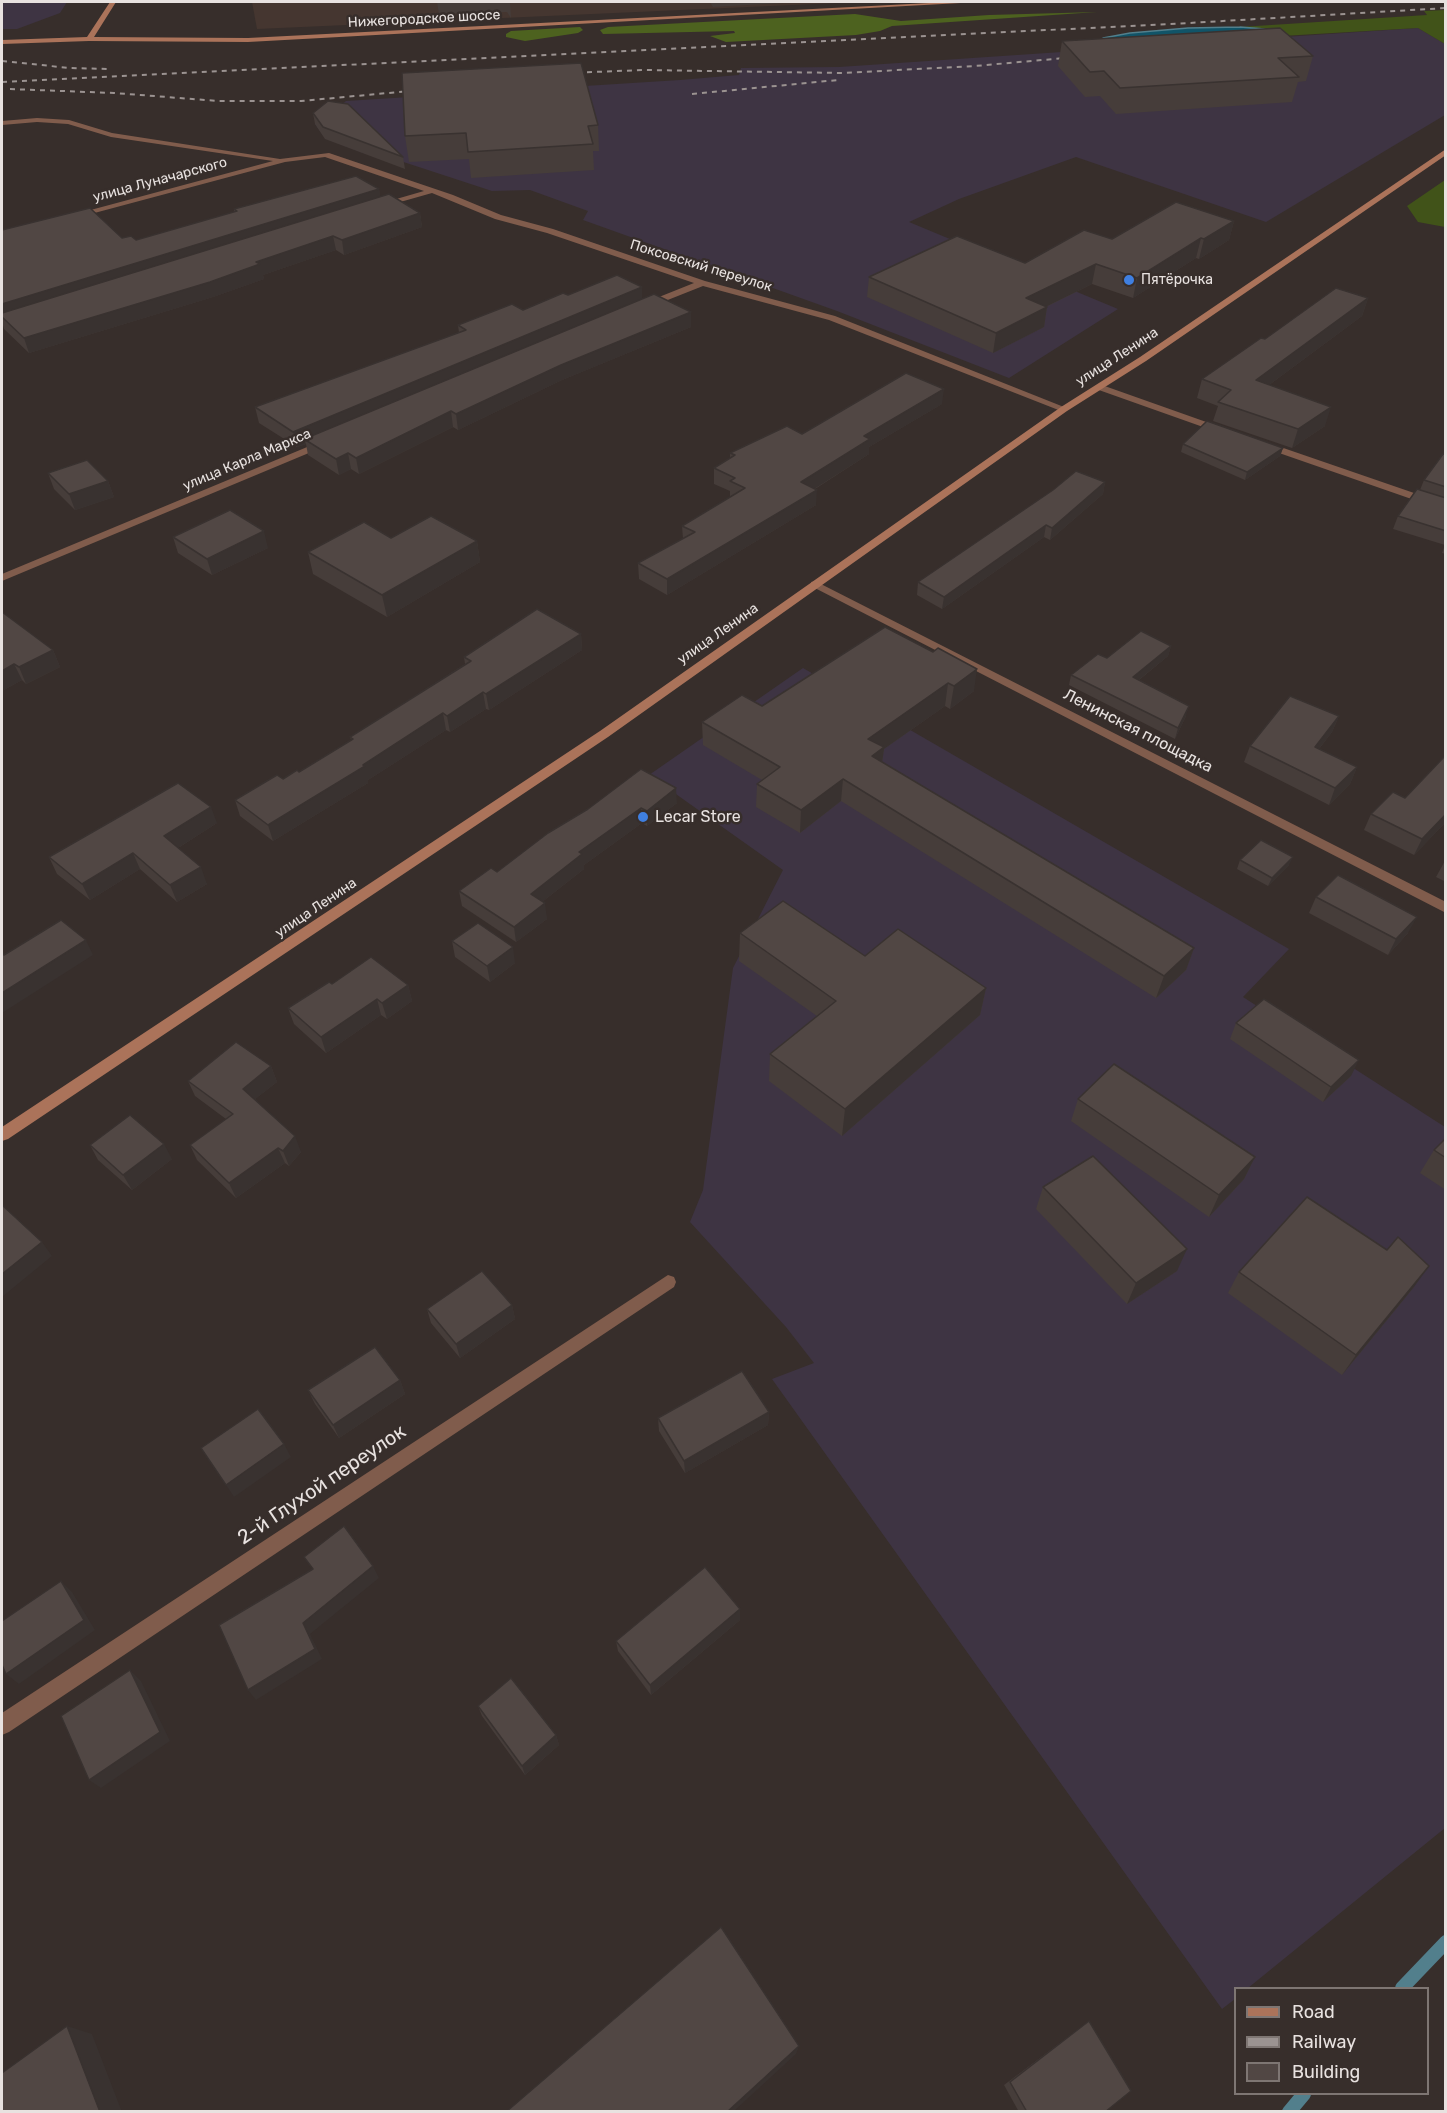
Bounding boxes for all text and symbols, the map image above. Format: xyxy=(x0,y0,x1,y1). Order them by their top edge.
street label: Нижегородское шоссе xyxy=(347,7,501,31)
street label: улица Луначарского xyxy=(91,154,229,206)
street label: Поксовский переулок xyxy=(628,236,774,296)
place label: Пятёрочка xyxy=(1141,272,1213,288)
marker: Пятёрочка xyxy=(1122,273,1136,287)
street label: улица Ленина xyxy=(1073,324,1161,390)
street label: улица Карла Маркса xyxy=(180,425,314,495)
street label: улица Ленина xyxy=(674,600,762,668)
street label: Ленинская площадка xyxy=(1060,685,1216,777)
place label: Lecar Store xyxy=(655,807,741,827)
marker: Lecar Store xyxy=(636,810,650,824)
street label: улица Ленина xyxy=(272,875,360,941)
street label: 2-й Глухой переулок xyxy=(233,1420,411,1550)
legend xyxy=(1234,1987,1429,2095)
text: Road xyxy=(1292,2001,1335,2023)
text: Railway xyxy=(1292,2031,1356,2053)
text: Building xyxy=(1292,2061,1360,2083)

